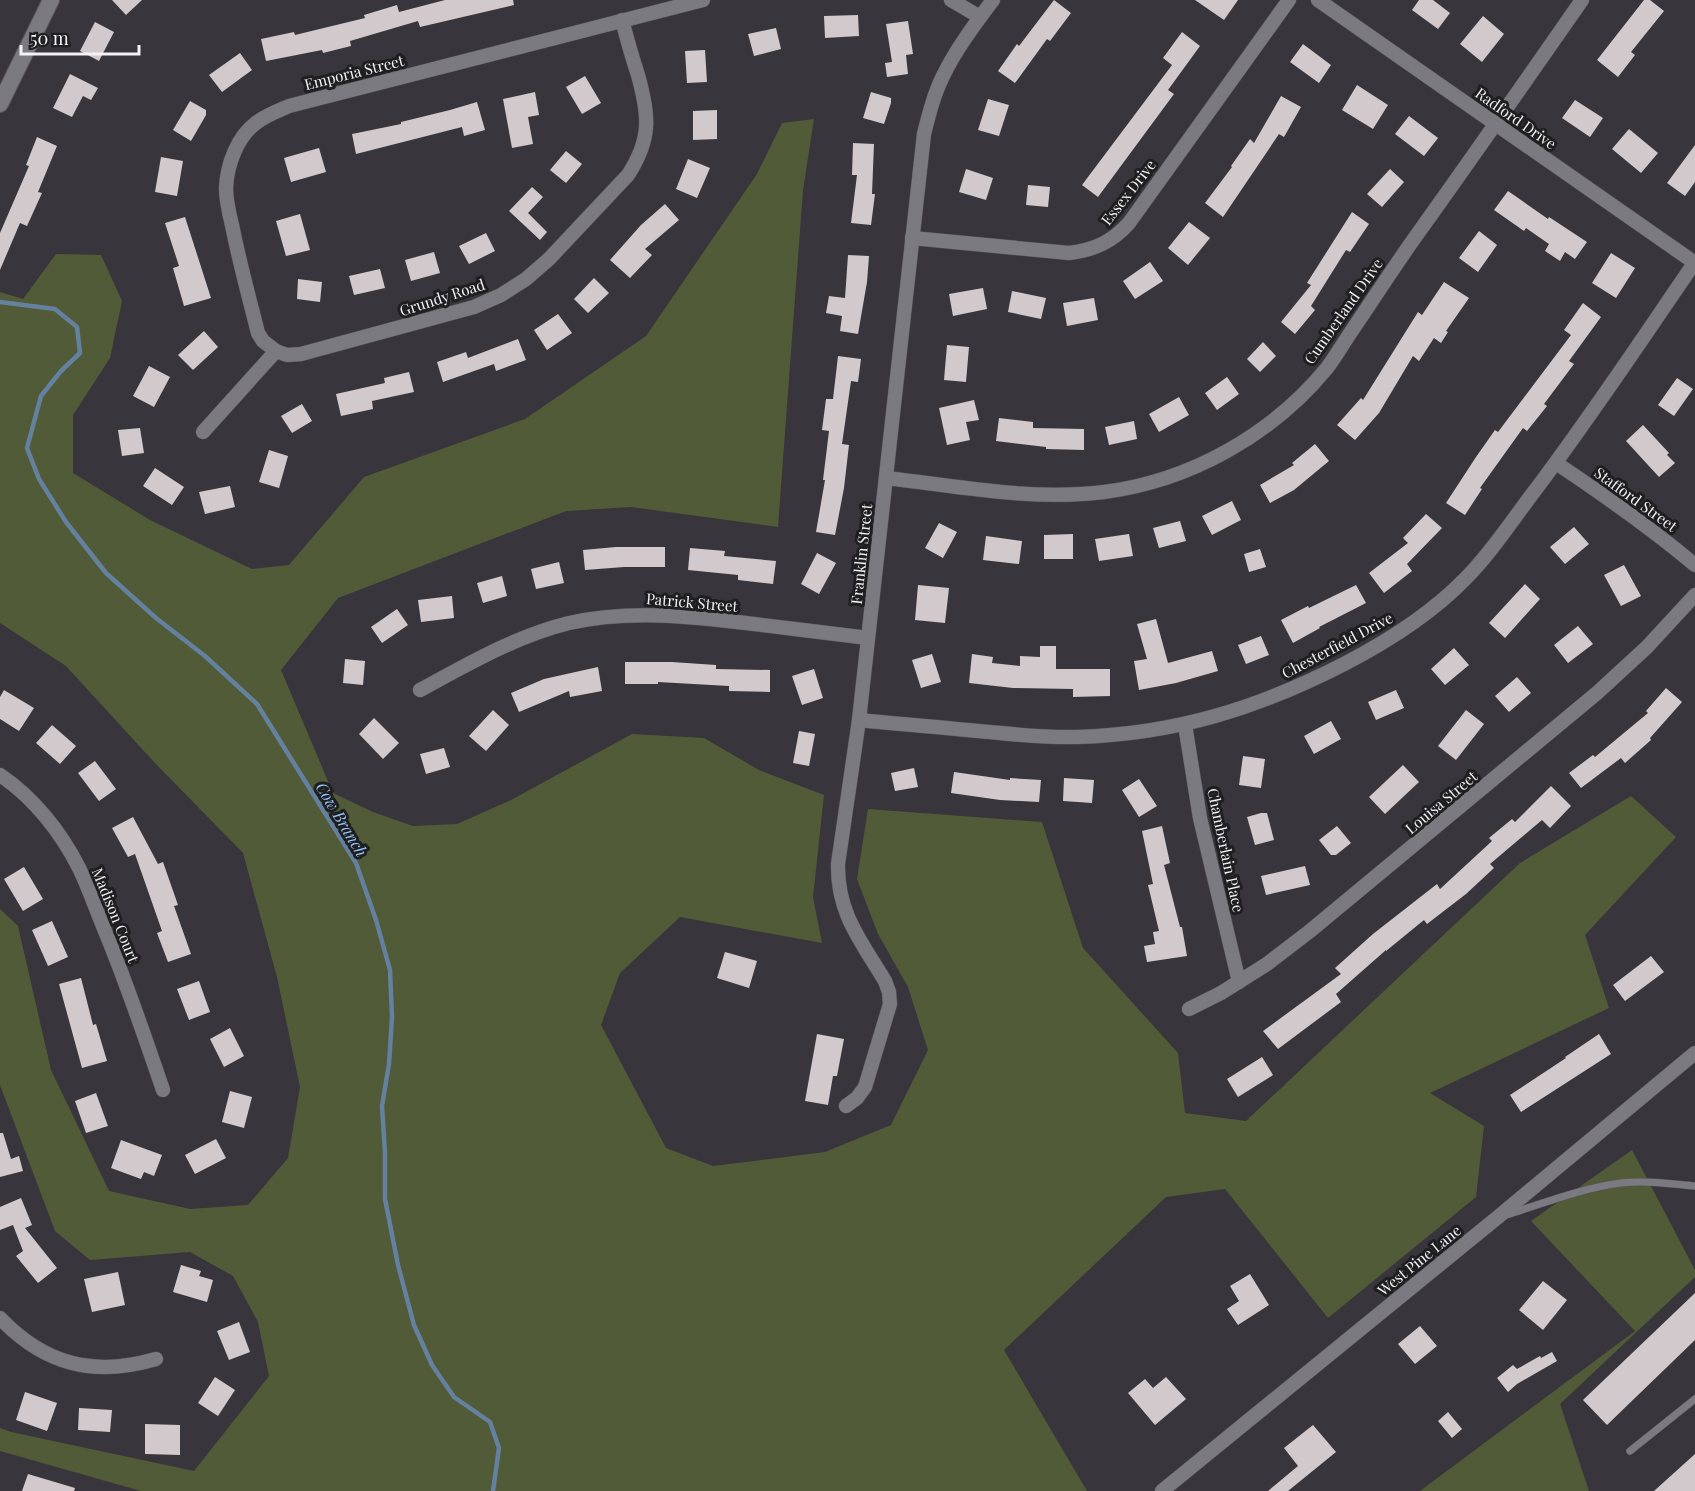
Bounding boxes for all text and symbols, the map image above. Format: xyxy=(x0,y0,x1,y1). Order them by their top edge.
scale bar xyxy=(21,18,140,56)
text: 50 m xyxy=(30,26,69,50)
street label: Emporia Street xyxy=(302,50,406,94)
street label: Radford Drive xyxy=(1472,83,1560,153)
street label: Essex Drive xyxy=(1096,155,1160,229)
street label: Cumberland Drive xyxy=(1299,254,1387,368)
street label: Grundy Road xyxy=(397,274,488,320)
street label: Stafford Street xyxy=(1591,462,1682,536)
street label: Franklin Street xyxy=(846,502,876,605)
street label: Patrick Street xyxy=(645,588,739,616)
street label: Chesterfield Drive xyxy=(1278,607,1396,683)
street label: Louisa Street xyxy=(1401,766,1482,838)
water label: Cow Branch xyxy=(312,778,372,860)
street label: Chamberlain Place xyxy=(1203,786,1249,914)
street label: Madison Court xyxy=(88,865,144,966)
street label: West Pine Lane xyxy=(1372,1220,1465,1300)

